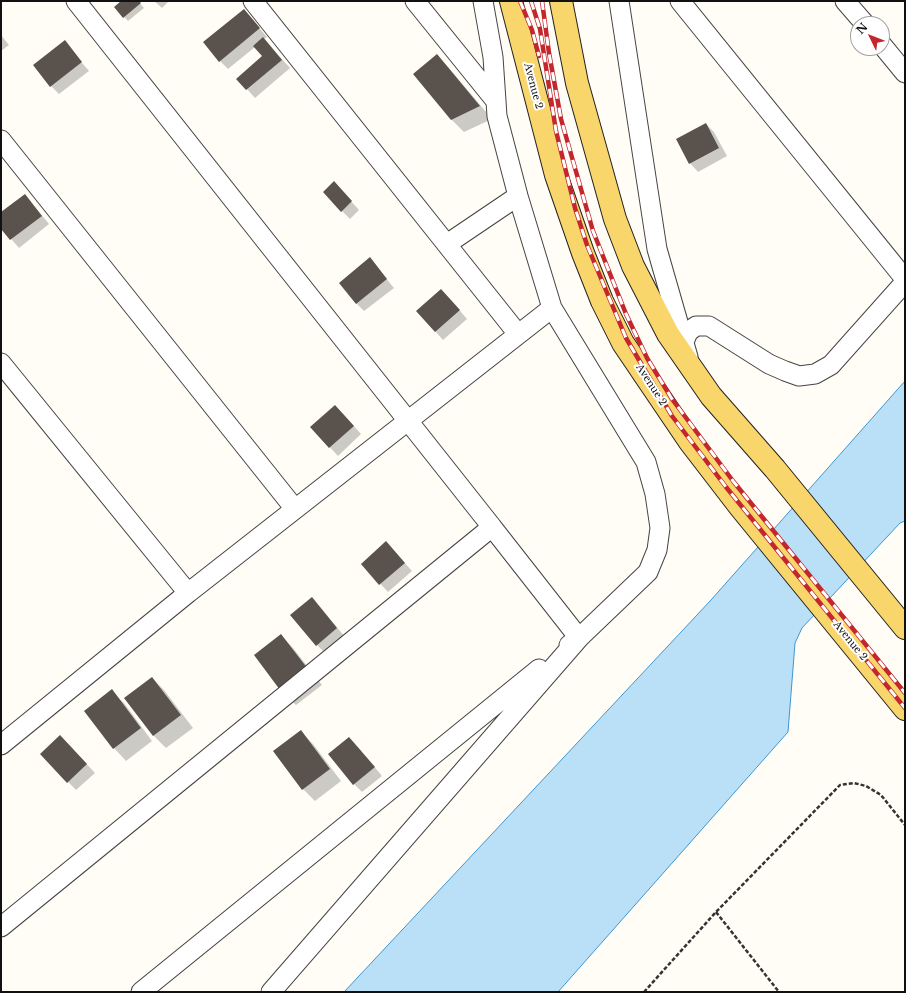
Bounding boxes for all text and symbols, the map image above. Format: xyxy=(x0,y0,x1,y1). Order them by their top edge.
north arrow xyxy=(850,16,890,56)
text: N xyxy=(853,20,871,37)
street label: Avenue 2 xyxy=(521,62,545,110)
street label: Avenue 2 xyxy=(633,362,669,408)
street label: Avenue 2 xyxy=(831,619,869,663)

